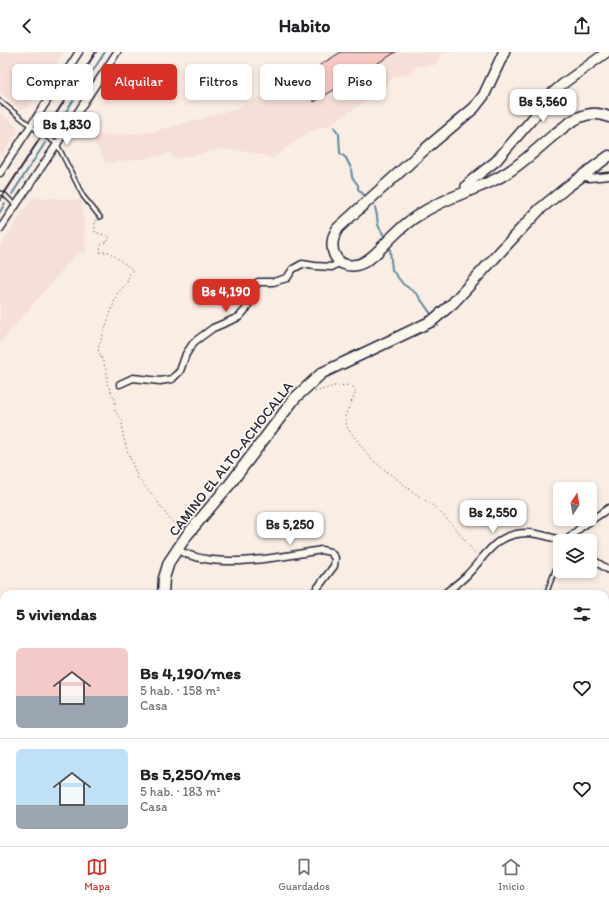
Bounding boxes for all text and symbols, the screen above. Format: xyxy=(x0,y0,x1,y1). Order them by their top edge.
icon: back xyxy=(16,15,38,37)
text: Habito xyxy=(279,15,330,37)
icon: share xyxy=(571,15,593,37)
chip: Comprar xyxy=(12,64,93,100)
chip: Alquilar xyxy=(101,64,177,100)
chip: Filtros xyxy=(185,64,252,100)
chip: Nuevo xyxy=(260,64,325,100)
chip: Piso xyxy=(333,64,386,100)
pin: Bs 5,560 xyxy=(502,89,584,123)
text: Bs 5,560 xyxy=(519,94,567,109)
pin: Bs 1,830 xyxy=(26,112,108,146)
text: Bs 1,830 xyxy=(43,117,91,132)
pin: Bs 4,190 xyxy=(185,279,267,313)
text: Bs 4,190 xyxy=(202,284,250,299)
street label: CAMINO EL ALTO-ACHOCALLA xyxy=(165,378,297,540)
north arrow xyxy=(553,482,597,526)
map controls xyxy=(553,482,597,578)
pin: Bs 2,550 xyxy=(452,500,534,534)
text: Bs 2,550 xyxy=(469,505,517,520)
pin: Bs 5,250 xyxy=(249,512,331,546)
text: Bs 5,250 xyxy=(266,517,314,532)
button: layers xyxy=(553,534,597,578)
icon: filters xyxy=(571,603,593,625)
text: 5 viviendas xyxy=(16,604,97,624)
text: Bs 4,190/mes xyxy=(140,663,241,683)
icon: home xyxy=(48,664,96,712)
icon: heart xyxy=(571,677,593,699)
text: 5 hab. · 158 m² xyxy=(140,683,220,698)
text: Casa xyxy=(140,698,167,713)
text: Bs 5,250/mes xyxy=(140,764,241,784)
icon: home xyxy=(48,765,96,813)
icon: heart xyxy=(571,778,593,800)
text: 5 hab. · 183 m² xyxy=(140,784,221,799)
text: Casa xyxy=(140,799,167,814)
tab: Mapa xyxy=(84,856,110,893)
tab: Guardados xyxy=(278,856,330,893)
tab: Inicio xyxy=(498,856,525,893)

